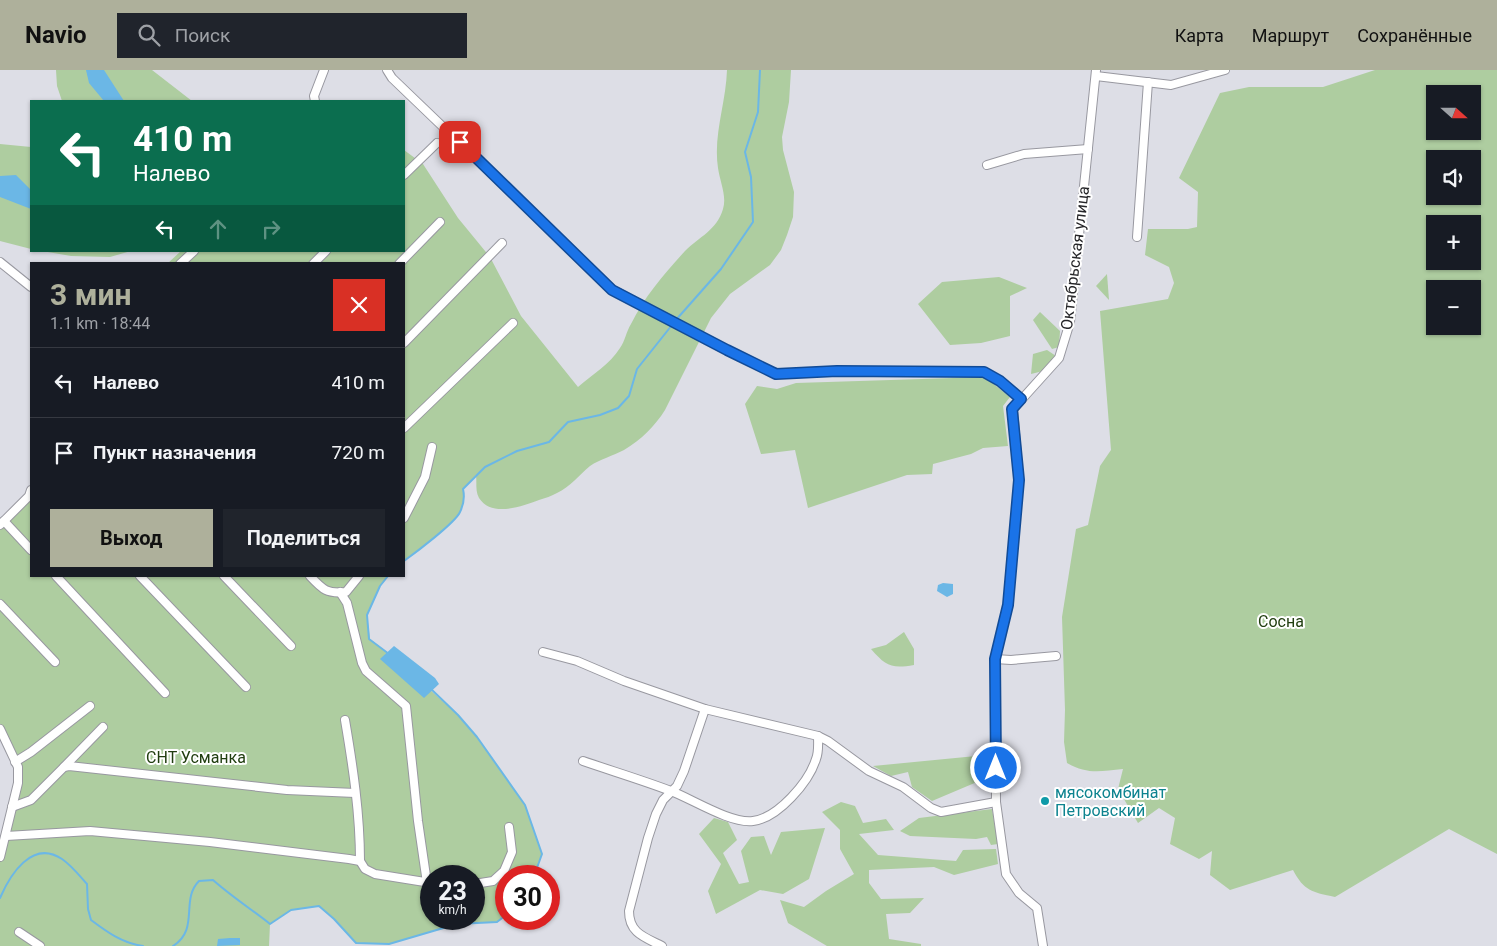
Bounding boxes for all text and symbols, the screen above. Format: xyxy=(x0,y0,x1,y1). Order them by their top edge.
search box xyxy=(117,13,467,58)
text: Navio xyxy=(25,21,87,49)
icon: search xyxy=(135,21,163,49)
text: Поиск xyxy=(175,24,230,47)
text: Карта xyxy=(1175,25,1224,46)
text: Маршрут xyxy=(1252,25,1329,46)
text: Сохранённые xyxy=(1357,25,1472,46)
north arrow xyxy=(1426,85,1481,140)
map controls xyxy=(1426,85,1481,335)
text: 410 m xyxy=(133,119,232,160)
icon: left xyxy=(50,120,115,185)
pin xyxy=(439,121,481,163)
icon: arrive xyxy=(446,128,474,156)
button: sound xyxy=(1426,150,1481,205)
text: Налево xyxy=(133,161,210,186)
street label: Октябрьская улица xyxy=(1057,185,1093,331)
icon: left xyxy=(151,215,179,243)
icon: ahead xyxy=(204,215,232,243)
icon: right xyxy=(257,215,285,243)
button: + xyxy=(1426,215,1481,270)
text: 3 мин xyxy=(50,277,131,312)
button: close xyxy=(333,279,385,331)
button: − xyxy=(1426,280,1481,335)
text: 1.1 km · 18:44 xyxy=(50,314,150,333)
icon: left xyxy=(50,369,78,397)
text: Налево xyxy=(93,371,159,394)
text: 410 m xyxy=(332,371,385,394)
icon: arrive xyxy=(50,439,78,467)
text: Пункт назначения xyxy=(93,441,256,464)
text: 720 m xyxy=(332,441,385,464)
button: Выход xyxy=(50,509,213,567)
button: Поделиться xyxy=(223,509,385,567)
park label: Сосна xyxy=(1258,612,1304,631)
position arrow xyxy=(969,741,1021,793)
park label: СНТ Усманка xyxy=(146,748,246,767)
place label: мясокомбинат Петровский xyxy=(1055,783,1166,820)
marker: мясокомбинат Петровский xyxy=(1039,795,1051,807)
speed limit sign: 30 xyxy=(495,865,560,930)
text: 23 xyxy=(438,877,467,906)
text: km/h xyxy=(438,903,467,917)

